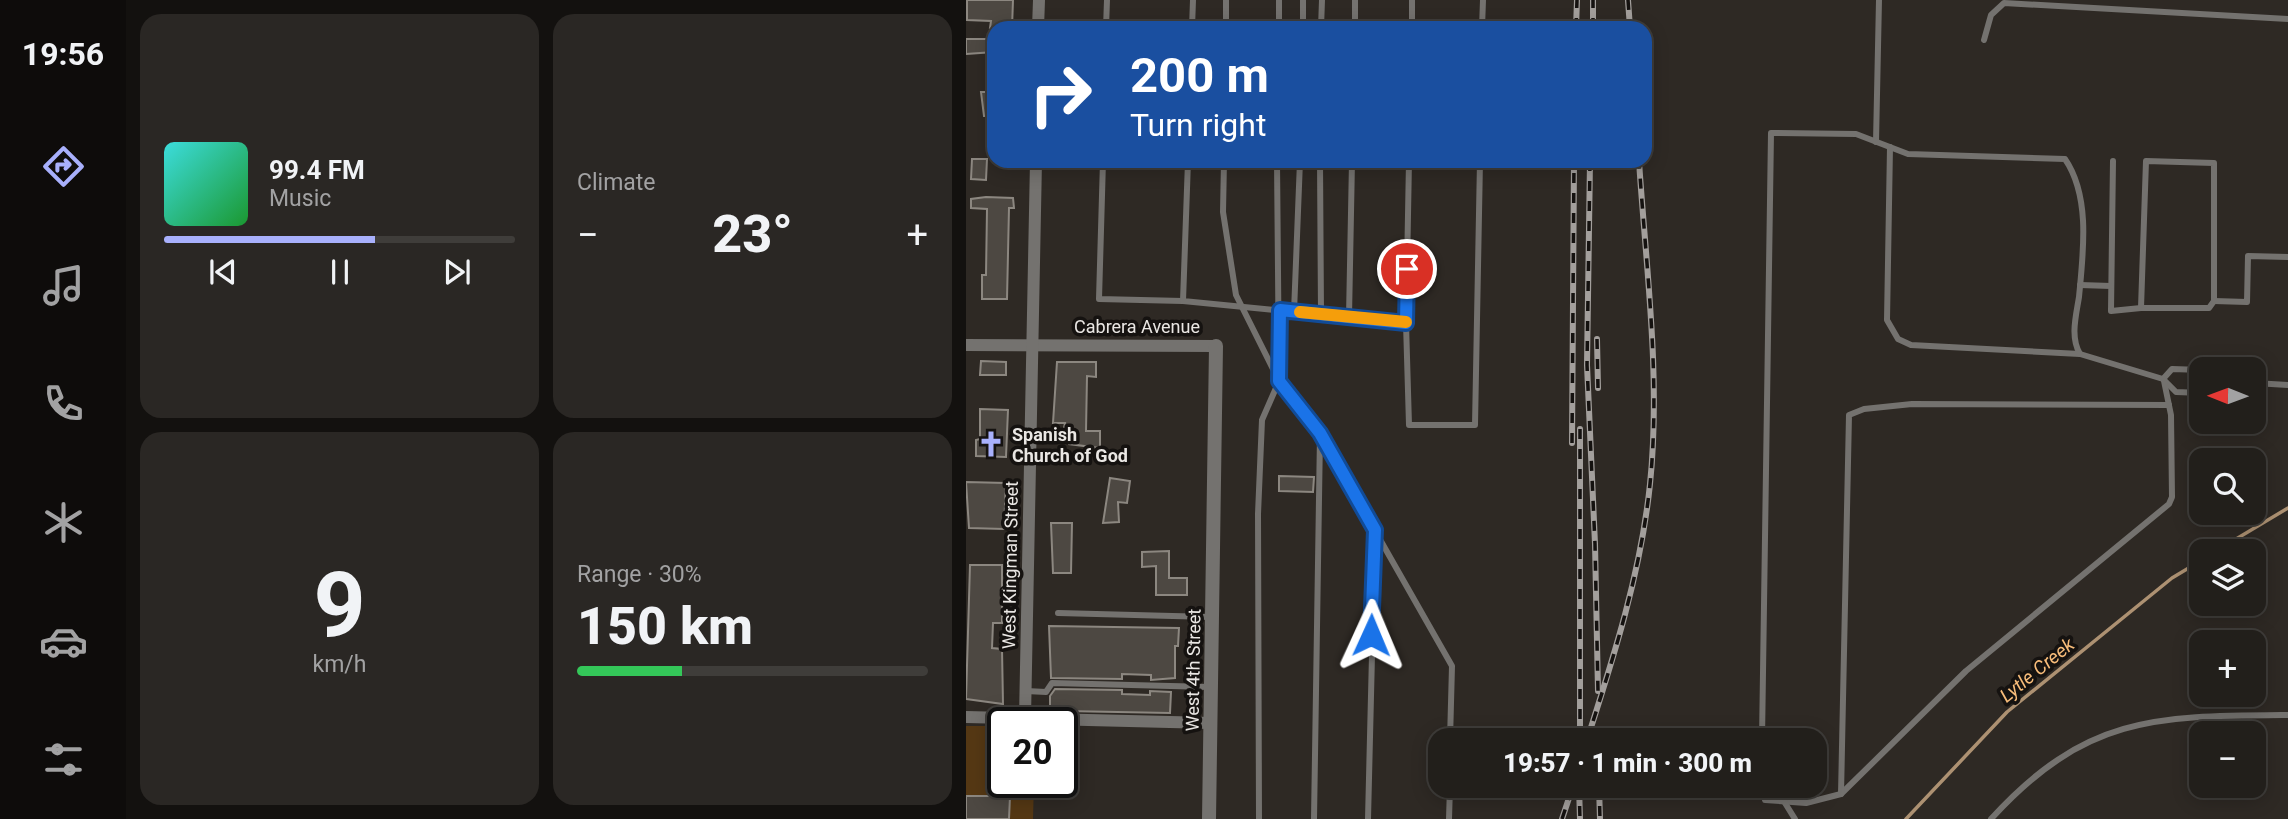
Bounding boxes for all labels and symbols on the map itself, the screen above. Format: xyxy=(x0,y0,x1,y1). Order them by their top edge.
pin xyxy=(1377,239,1437,299)
street label: Cabrera Avenue xyxy=(1074,316,1200,337)
north arrow xyxy=(2189,357,2266,434)
place label: Spanish Church of God xyxy=(1012,424,1128,466)
church icon: Spanish Church of God xyxy=(976,429,1006,459)
street label: West Kingman Street xyxy=(998,481,1022,649)
position arrow xyxy=(1334,598,1408,672)
street label: West 4th Street xyxy=(1181,608,1205,732)
water label: Lytle Creek xyxy=(1995,633,2079,707)
speed limit sign: 20 xyxy=(987,707,1078,798)

